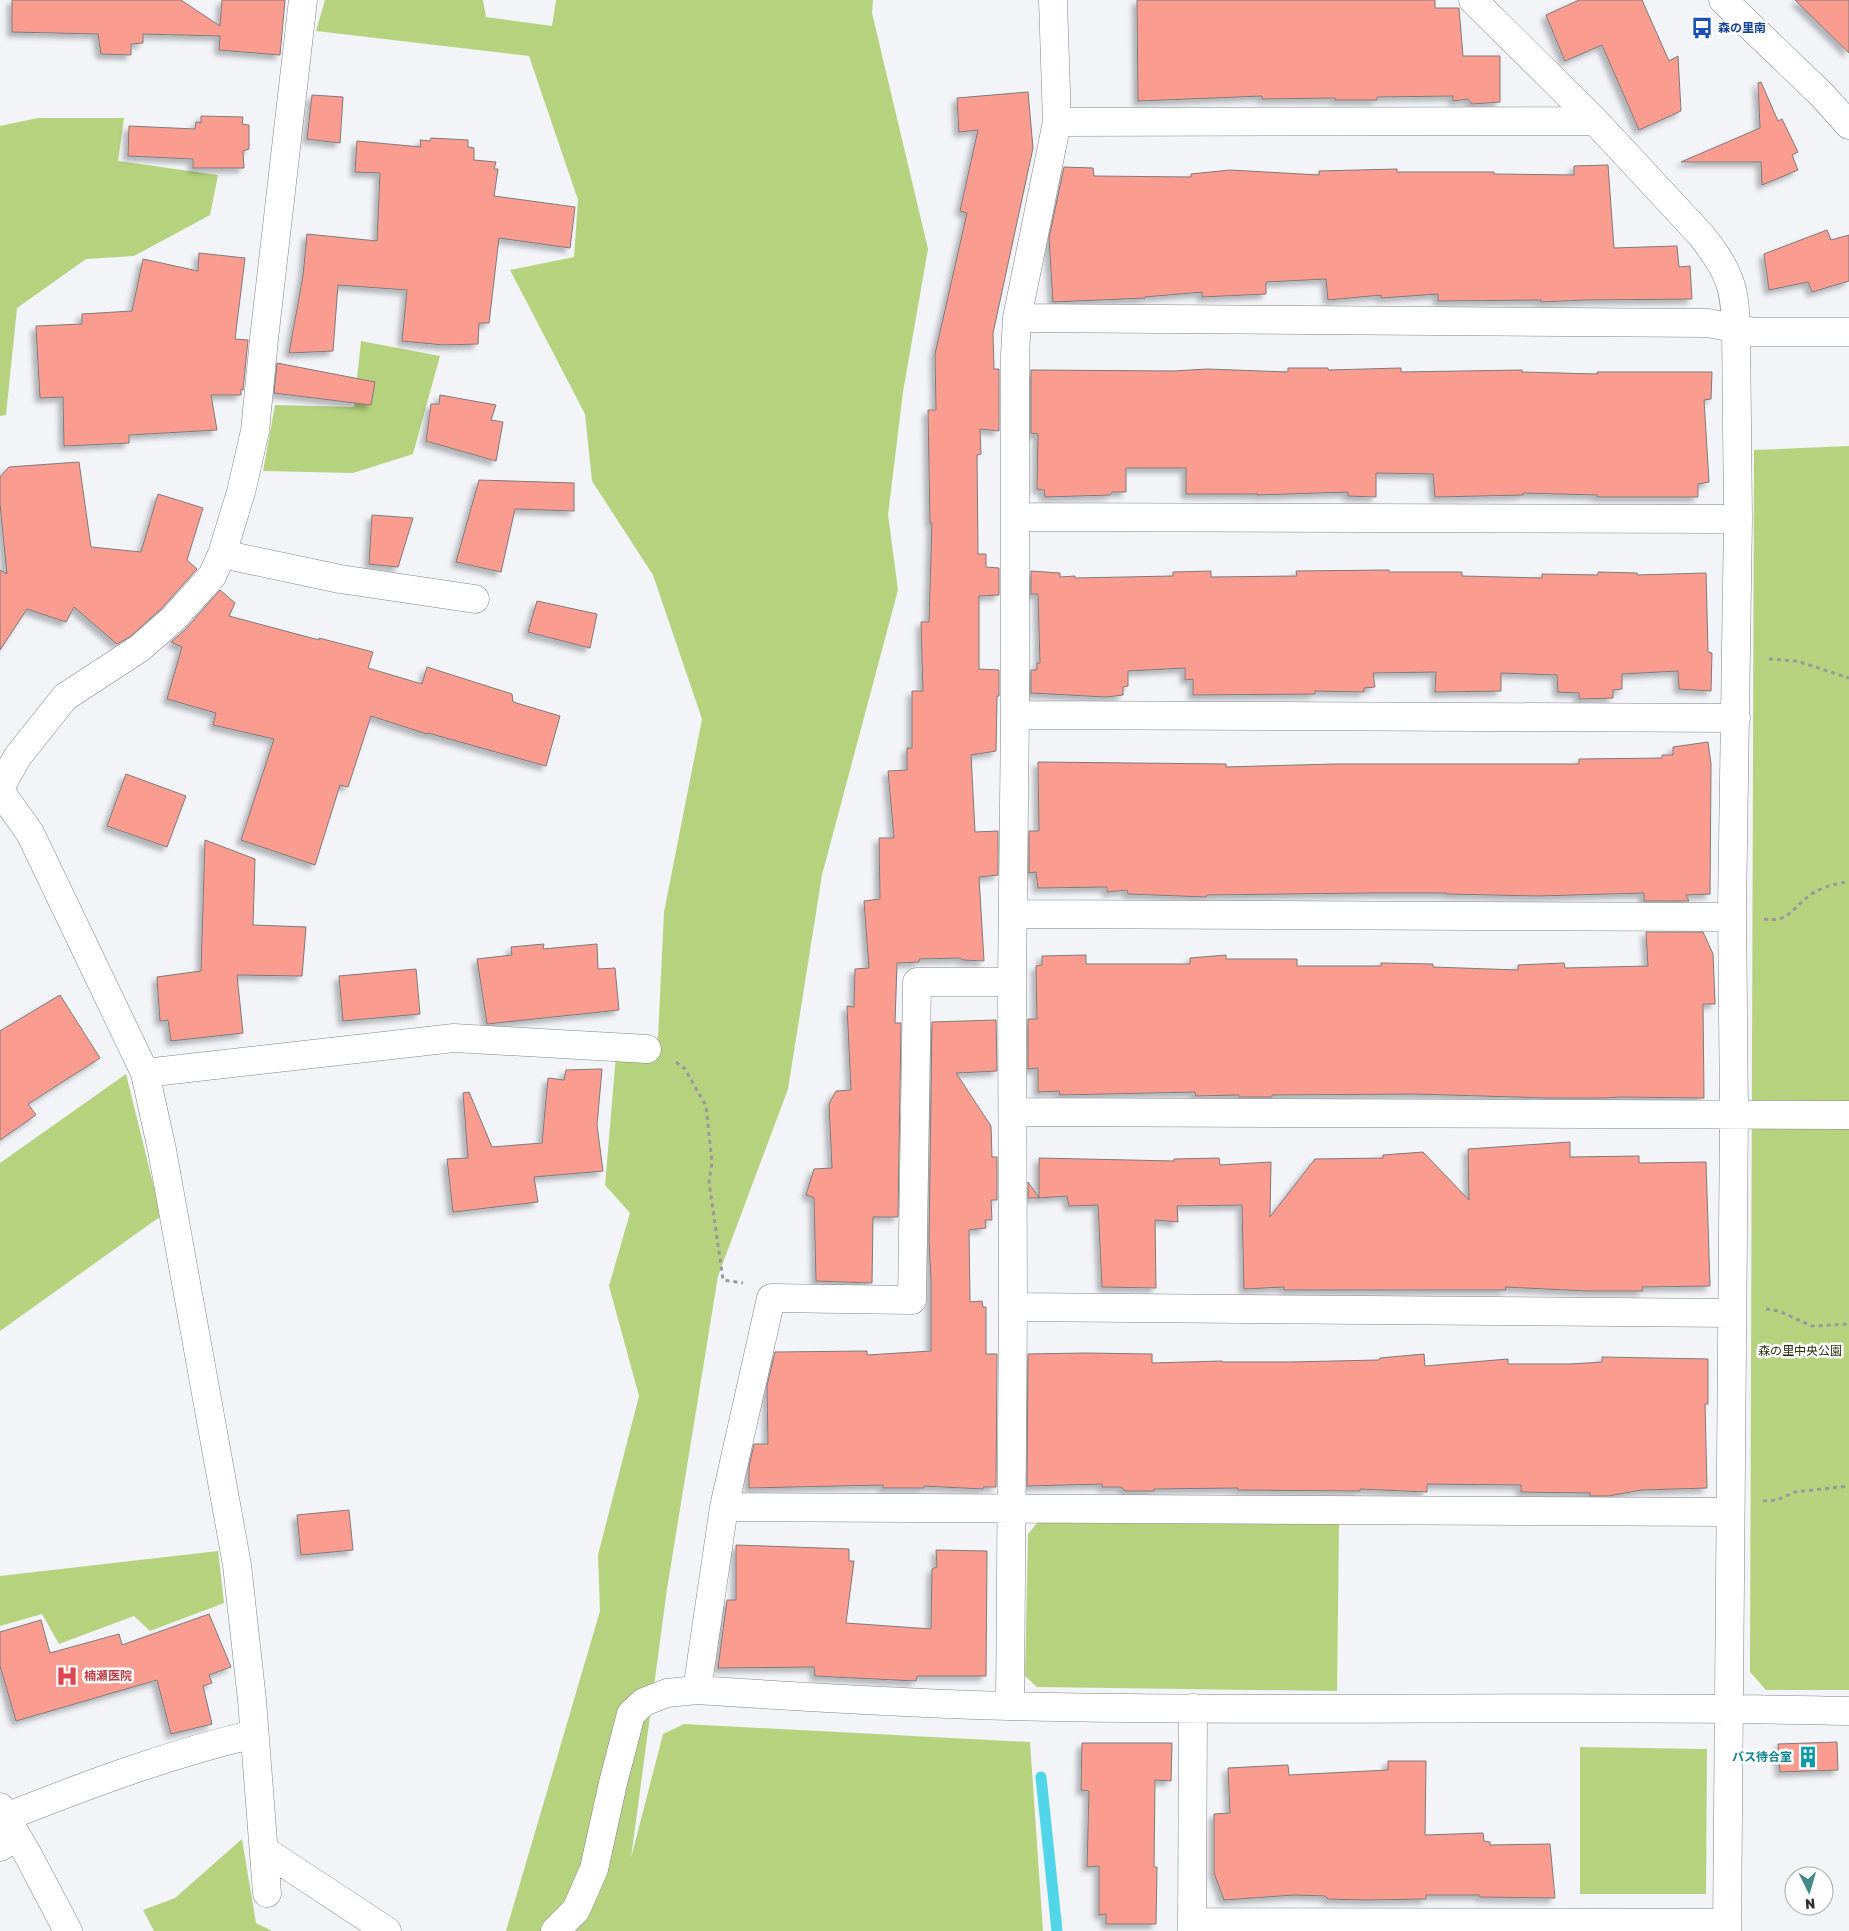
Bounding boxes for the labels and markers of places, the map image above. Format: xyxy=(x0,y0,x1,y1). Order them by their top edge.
bus stop icon: 森の里南 xyxy=(1689,15,1715,41)
place label: 森の里南 xyxy=(1718,21,1766,35)
hospital icon: 楠瀬医院 xyxy=(54,1663,80,1689)
place label: 楠瀬医院 xyxy=(84,1669,132,1683)
building icon: バス待合室 xyxy=(1795,1744,1821,1770)
place label: バス待合室 xyxy=(1732,1750,1792,1764)

